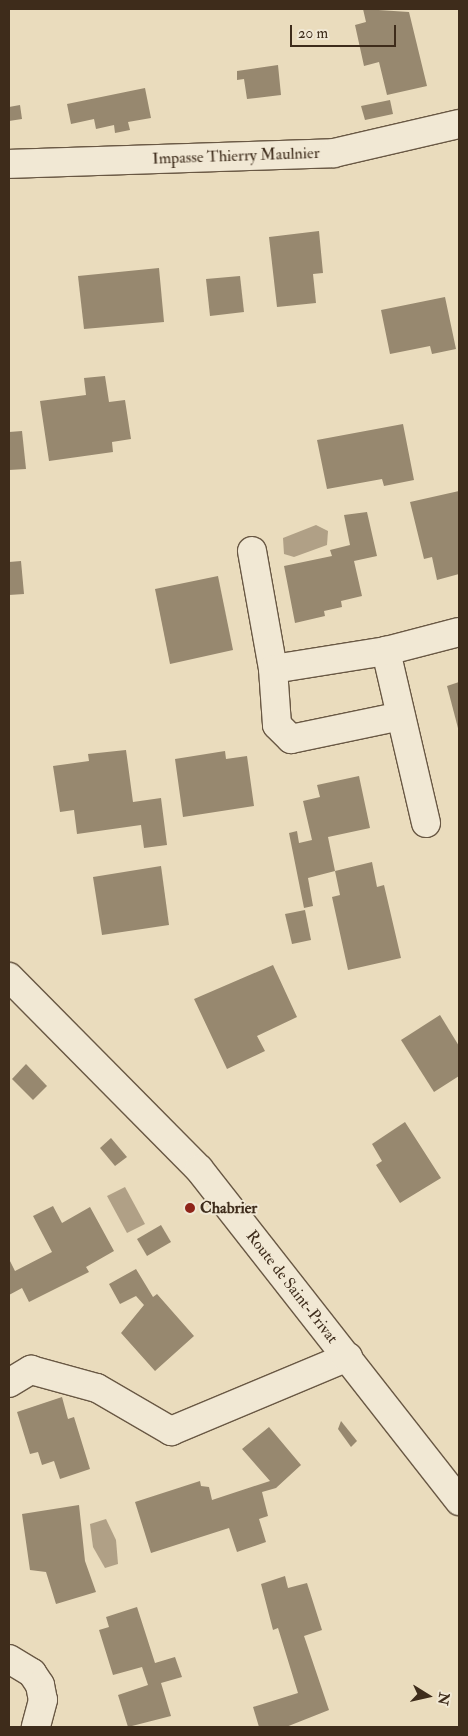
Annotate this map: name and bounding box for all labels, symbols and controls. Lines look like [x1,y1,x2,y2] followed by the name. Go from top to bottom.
[293,15,399,47] scale bar
[298,24,328,43] text: 20 m
[152,143,320,169] street label: Impasse Thierry Maulnier
[200,1198,257,1218] place label: Chabrier
[184,1202,196,1214] marker: Chabrier
[242,1227,342,1347] street label: Route de Saint-Privat
[403,1671,453,1721] north arrow
[434,1691,453,1706] text: N

